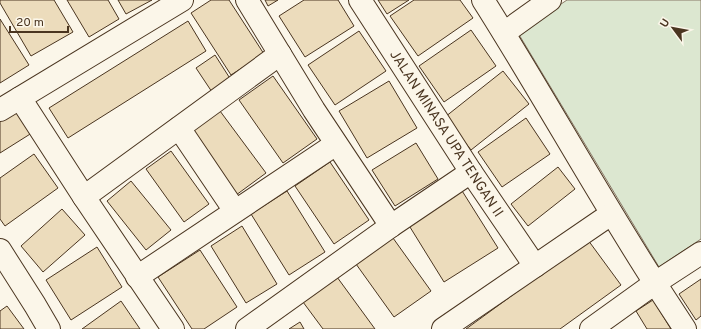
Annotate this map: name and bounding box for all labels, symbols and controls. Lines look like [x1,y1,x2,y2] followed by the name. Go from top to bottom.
[10,8,68,34] scale bar
[653,8,693,48] north arrow
[16,15,44,31] text: 20 m
[657,16,673,30] text: U
[385,47,506,221] street label: JALAN MINASA UPA TENGAN II

